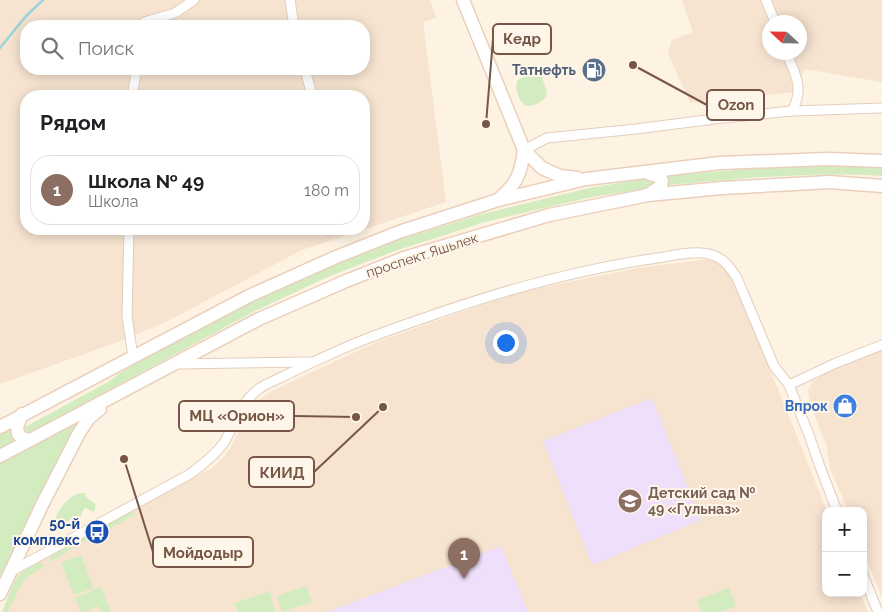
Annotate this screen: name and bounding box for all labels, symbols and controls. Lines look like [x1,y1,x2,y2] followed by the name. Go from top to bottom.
[762,15,807,60] north arrow
[20,20,370,75] search box
[493,24,551,54] callout: Кедр
[503,30,541,48] text: Кедр
[38,34,66,62] icon: search
[78,37,134,59] text: Поиск
[581,57,607,83] fuel station icon: Татнефть
[512,62,577,78] place label: Татнефть
[707,90,764,120] callout: Ozon
[718,96,754,114] text: Ozon
[40,110,106,135] text: Рядом
[88,170,204,192] text: Школа № 49
[53,181,61,200] text: 1
[304,181,349,200] text: 180 m
[88,192,138,211] text: Школа
[364,229,480,281] street label: проспект Яшьлек
[493,330,519,356] your location
[832,393,858,419] shop icon: Впрок
[785,398,828,414] place label: Впрок
[179,401,294,431] callout: МЦ «Орион»
[189,407,285,425] text: МЦ «Орион»
[249,457,314,487] callout: КИИД
[259,464,305,482] text: КИИД
[648,485,755,517] place label: Детский сад № 49 «Гульназ»
[617,488,643,514] school or university icon: Детский сад № 49 «Гульназ»
[822,507,867,597] map controls
[822,507,867,552] button: +
[13,516,80,548] place label: 50-й комплекс
[84,519,110,545] bus stop icon: 50-й комплекс
[153,537,253,567] callout: Мойдодыр
[448,538,480,579] pin: 1
[163,544,244,562] text: Мойдодыр
[822,552,867,597] button: −

